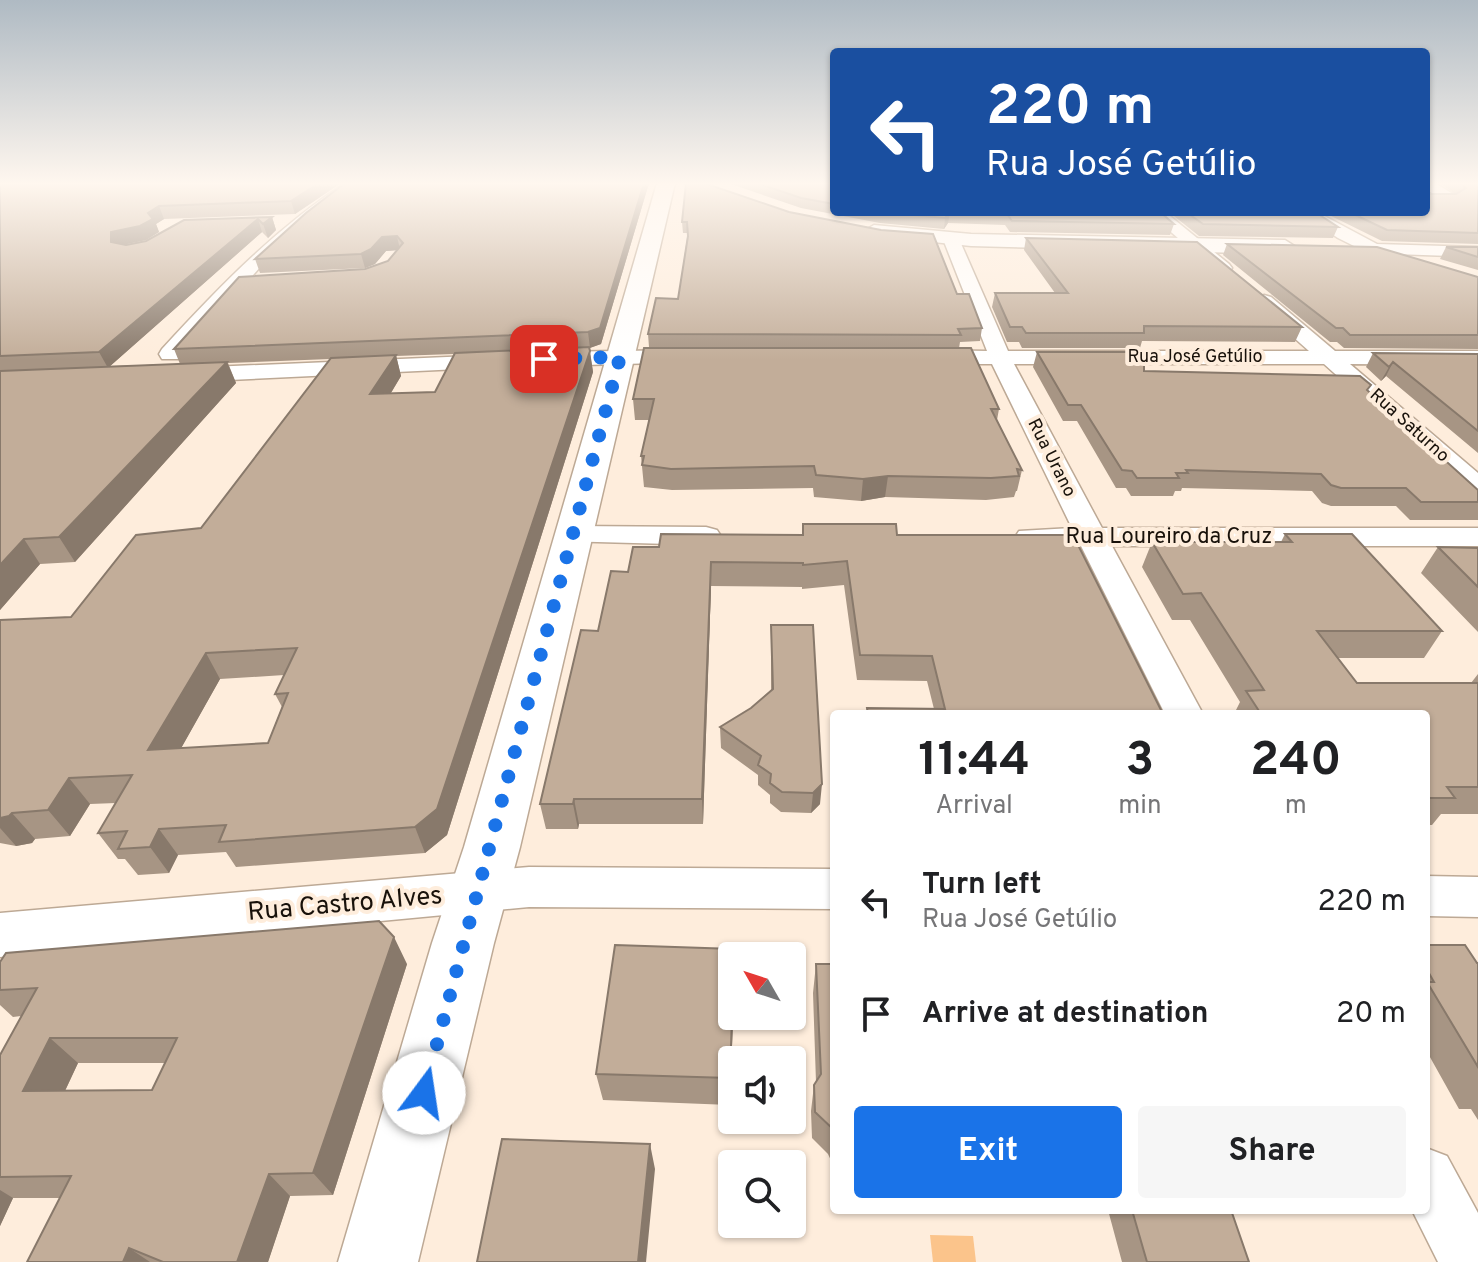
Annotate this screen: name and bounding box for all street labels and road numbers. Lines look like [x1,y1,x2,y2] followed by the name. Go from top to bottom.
[1127,346,1263,369] street label: Rua José Getúlio
[1364,384,1454,468] street label: Rua Saturno
[1021,415,1081,501] street label: Rua Urano
[1066,524,1272,551] street label: Rua Loureiro da Cruz
[246,880,444,930] street label: Rua Castro Alves

